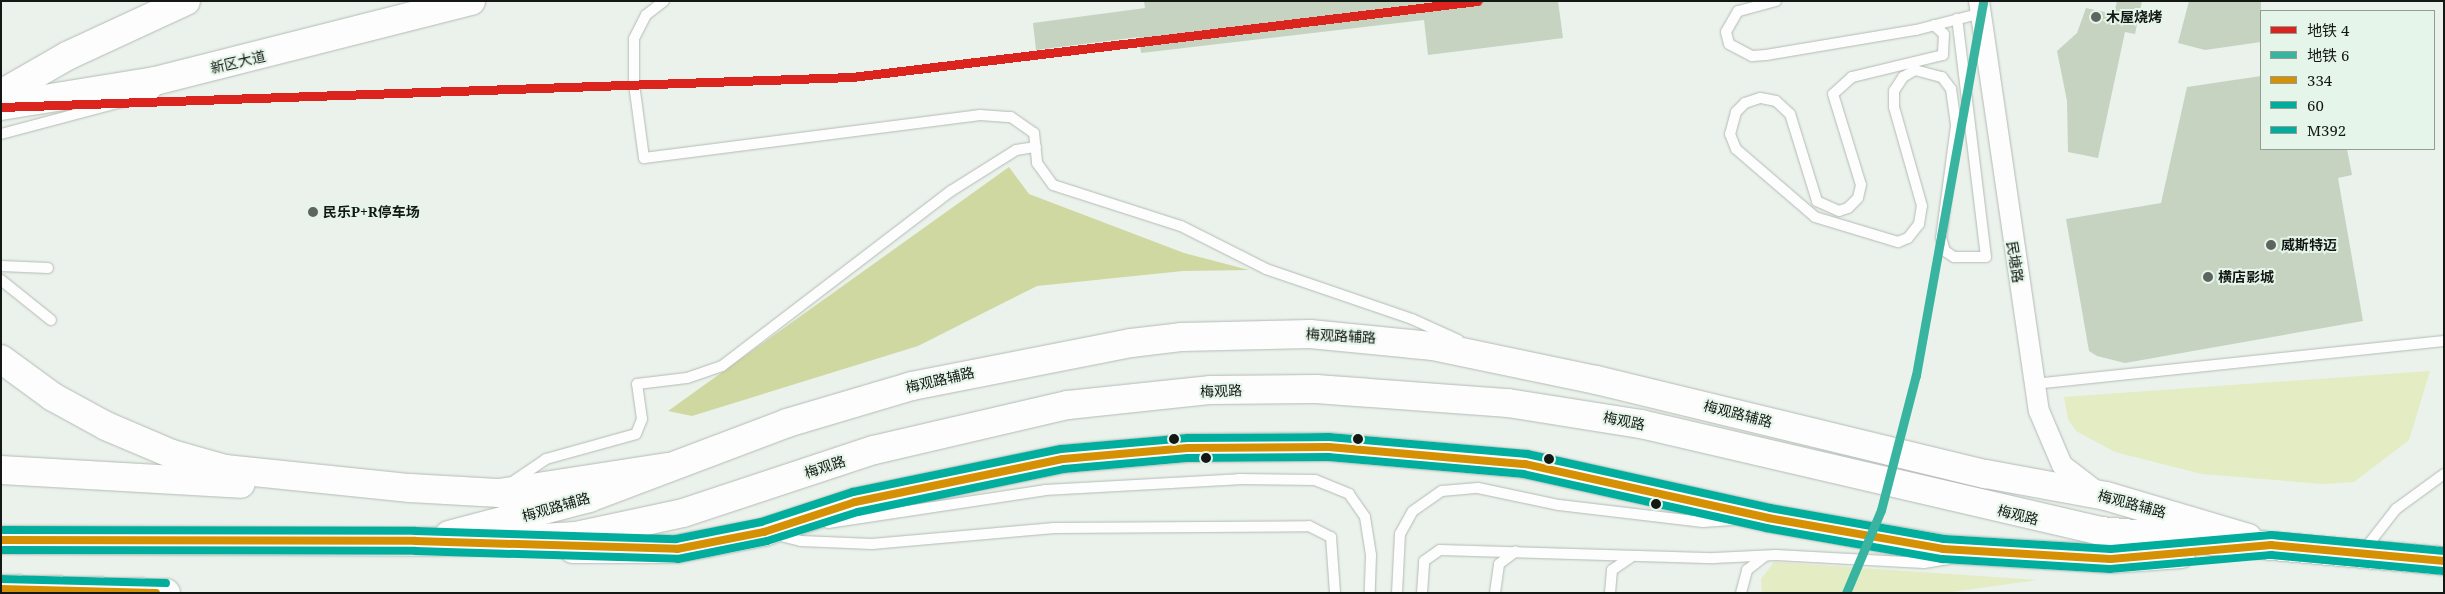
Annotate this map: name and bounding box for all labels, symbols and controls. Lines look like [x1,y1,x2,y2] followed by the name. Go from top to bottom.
[2106,9,2162,25] place label: 木屋烧烤
[2260,10,2435,150] legend
[2090,11,2102,23] marker: 木屋烧烤
[2307,20,2349,40] text: 地铁 4
[2307,45,2349,65] text: 地铁 6
[209,48,267,76] street label: 新区大道
[2307,70,2332,90] text: 334
[2307,95,2324,115] text: 60
[2307,120,2346,140] text: M392
[323,204,420,220] place label: 民乐P+R停车场
[307,206,319,218] marker: 民乐P+R停车场
[2281,237,2337,253] place label: 威斯特迈
[2265,239,2277,251] marker: 威斯特迈
[2003,240,2027,284] street label: 民塘路
[2218,269,2274,285] place label: 横店影城
[2202,271,2214,283] marker: 横店影城
[1306,326,1376,346] street label: 梅观路辅路
[904,364,976,396] street label: 梅观路辅路
[1200,382,1242,400] street label: 梅观路
[1702,397,1774,431] street label: 梅观路辅路
[1602,409,1646,433] street label: 梅观路
[1169,434,1179,444] unlabelled marker
[1353,434,1363,444] unlabelled marker
[802,453,848,481] street label: 梅观路
[1201,453,1211,463] unlabelled marker
[1544,454,1554,464] unlabelled marker
[2096,487,2168,521] street label: 梅观路辅路
[520,489,592,525] street label: 梅观路辅路
[1651,499,1661,509] unlabelled marker
[1996,502,2040,528] street label: 梅观路

